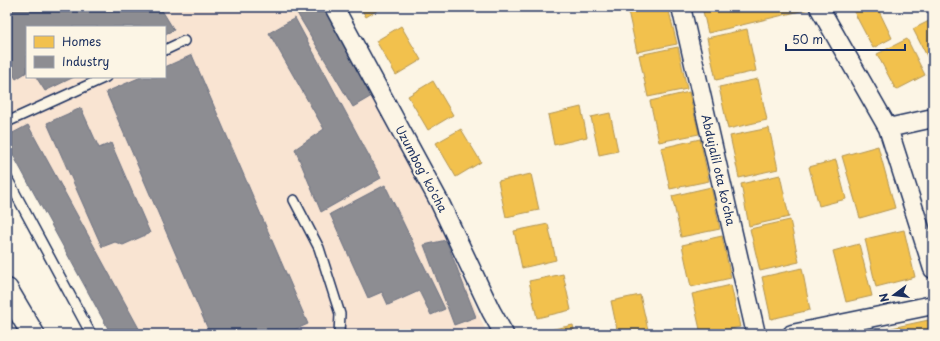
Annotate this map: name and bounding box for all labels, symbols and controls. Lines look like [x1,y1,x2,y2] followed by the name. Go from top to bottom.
[26,26,166,78] legend
[786,26,905,52] scale bar
[792,30,823,48] text: 50 m
[62,32,101,50] text: Homes
[62,52,110,70] text: Industry
[697,112,741,228] street label: Abdujalil ota ko'cha
[391,122,453,216] street label: Uzumbog' ko'cha
[874,275,914,315] north arrow
[874,291,893,304] text: N

